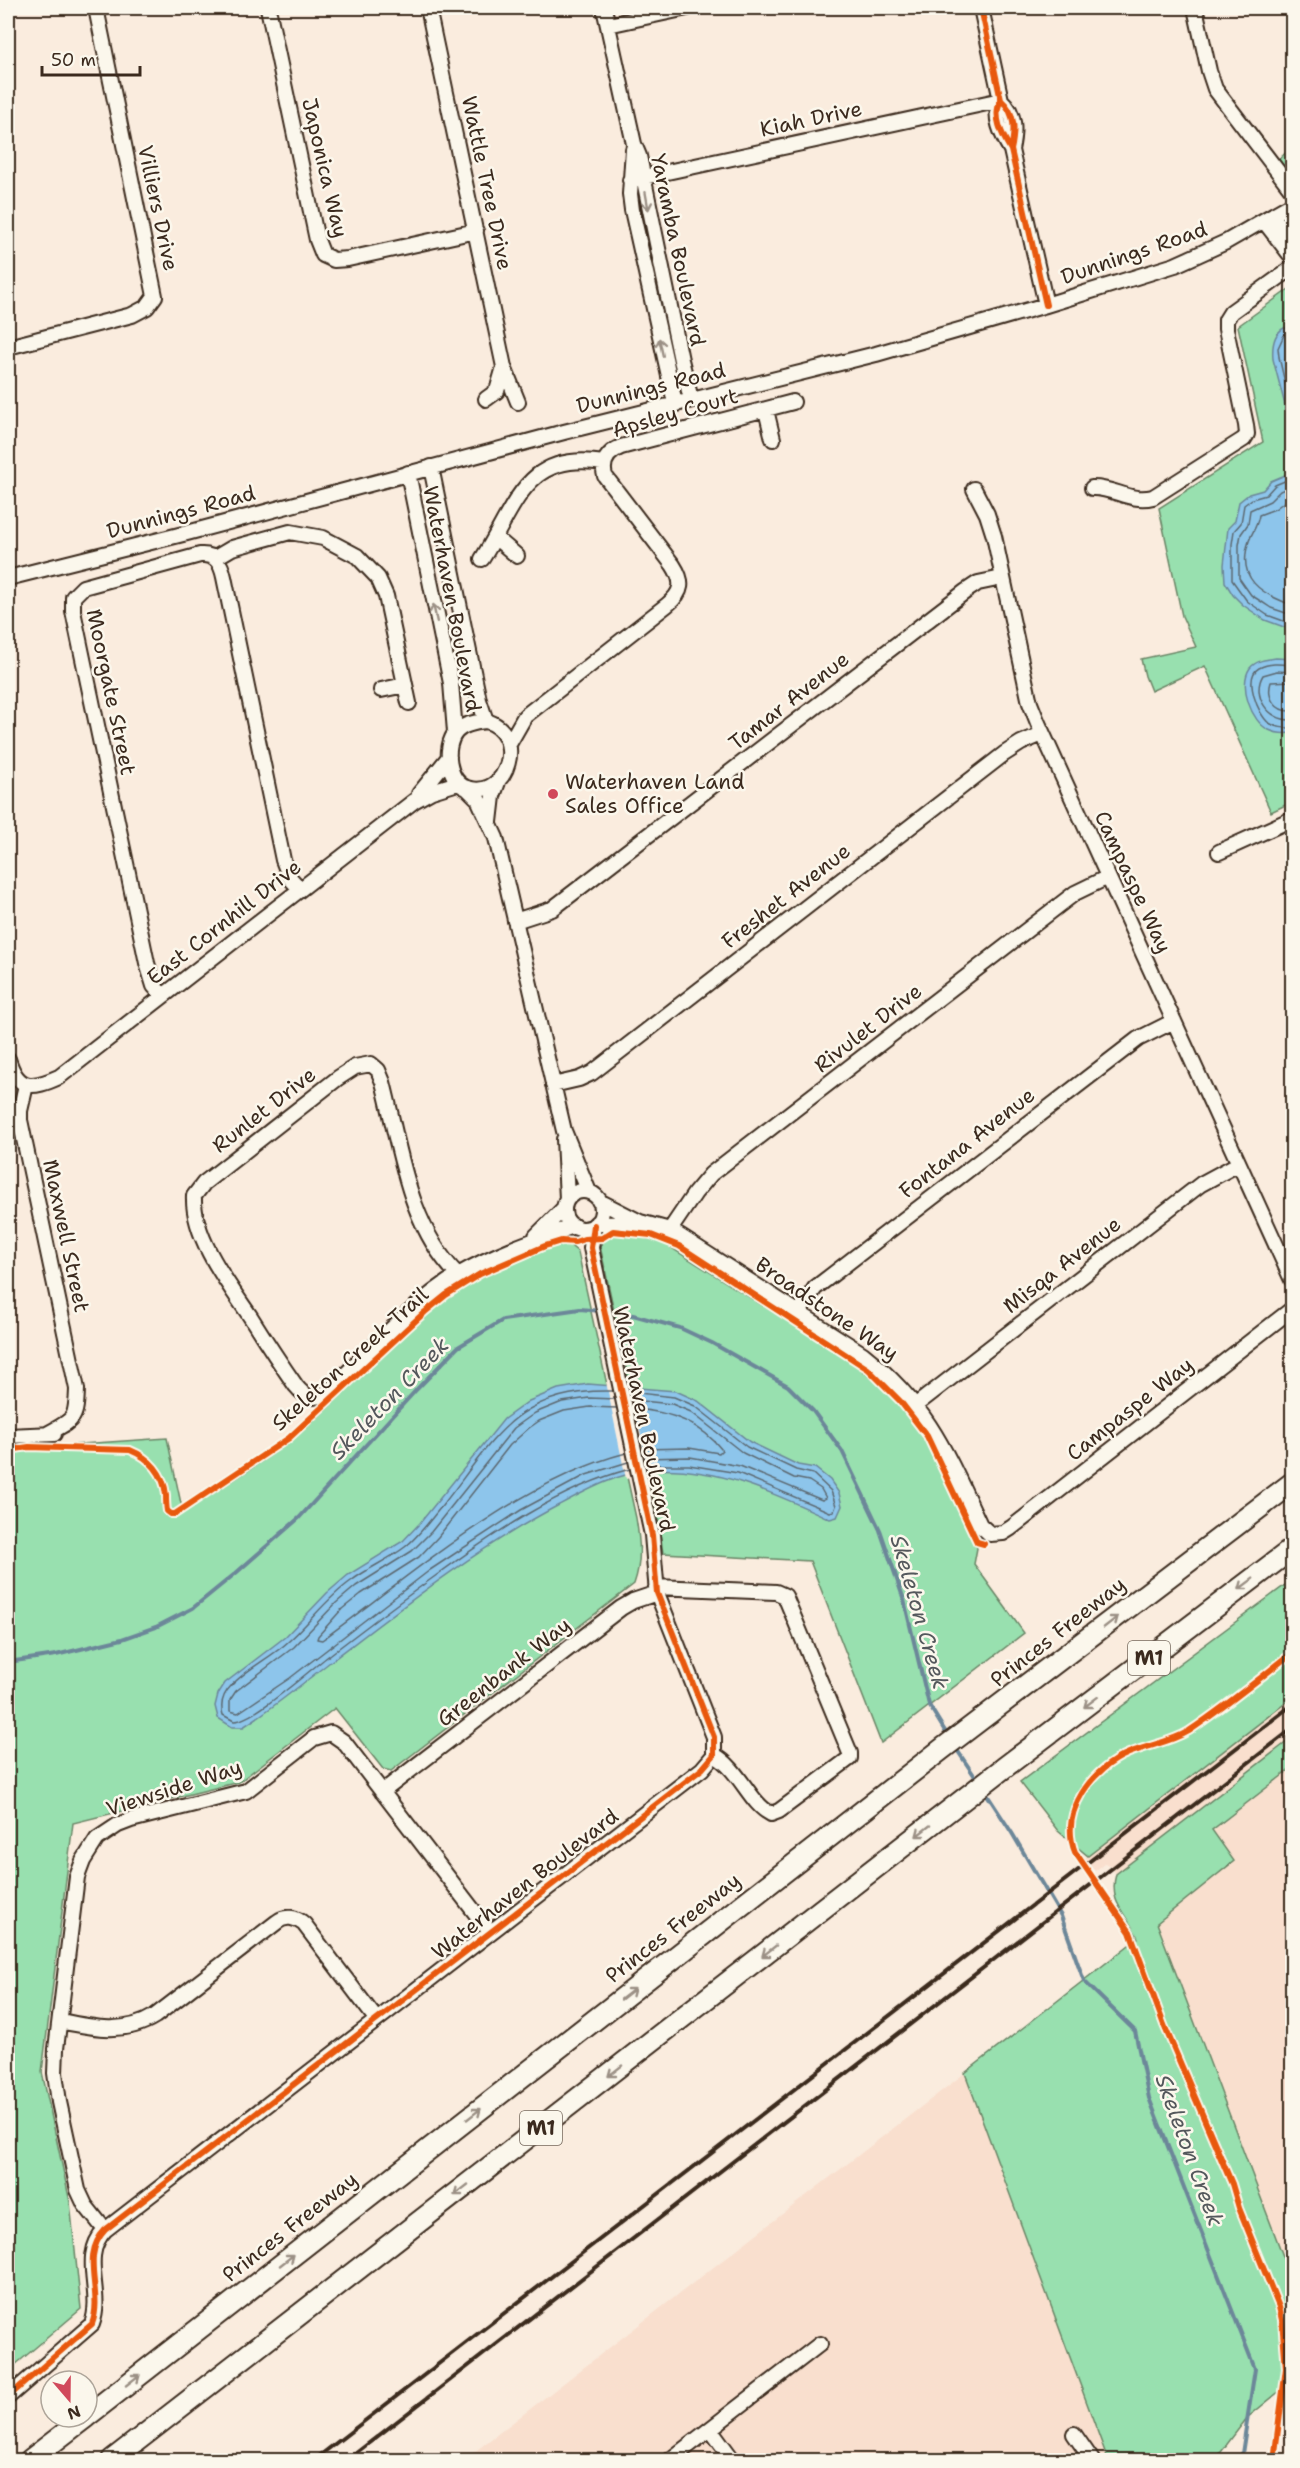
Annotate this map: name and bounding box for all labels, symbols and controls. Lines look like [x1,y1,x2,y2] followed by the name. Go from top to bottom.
[42,39,140,77] scale bar
[51,48,96,72] text: 50 m
[455,93,519,273] street label: Wattle Tree Drive
[295,95,355,241] street label: Japonica Way
[757,95,865,143] street label: Kiah Drive
[131,143,185,273] street label: Villiers Drive
[644,151,712,349] street label: Yaramba Boulevard
[642,190,653,210] one-way arrow
[1057,215,1211,291] street label: Dunnings Road
[655,337,666,357] one-way arrow
[574,356,728,420] street label: Dunnings Road
[609,382,741,444] street label: Apsley Court
[104,479,258,545] street label: Dunnings Road
[416,483,488,715] street label: Waterhaven Boulevard
[429,603,440,623] one-way arrow
[80,606,142,778] street label: Moorgate Street
[723,645,855,757] street label: Tamar Avenue
[565,768,744,820] place label: Waterhaven Land Sales Office
[546,787,560,801] marker: Waterhaven Land Sales Office
[1088,806,1178,958] street label: Campaspe Way
[716,837,856,955] street label: Freshet Avenue
[141,853,307,991] street label: East Cornhill Drive
[808,977,928,1079] street label: Rivulet Drive
[206,1061,322,1159] street label: Runlet Drive
[893,1081,1041,1205] street label: Fontana Avenue
[36,1157,96,1315] street label: Maxwell Street
[997,1210,1127,1320] street label: Misqa Avenue
[750,1251,904,1367] street label: Broadstone Way
[267,1282,433,1436] street label: Skeleton Creek Trail
[606,1304,682,1534] street label: Waterhaven Boulevard
[324,1331,454,1465] water label: Skeleton Creek
[1061,1351,1199,1467] street label: Campaspe Way
[884,1531,956,1693] water label: Skeleton Creek
[985,1570,1131,1694] street label: Princes Freeway
[1238,1577,1254,1590] one-way arrow
[431,1611,577,1733] street label: Greenbank Way
[1102,1615,1118,1628] one-way arrow
[1128,1641,1170,1675] road number: M1
[1083,1696,1099,1708] one-way arrow
[103,1753,245,1823] street label: Viewside Way
[426,1802,624,1966] street label: Waterhaven Boulevard
[915,1825,931,1838] one-way arrow
[600,1866,746,1990] street label: Princes Freeway
[761,1944,777,1957] one-way arrow
[619,1988,635,2001] one-way arrow
[607,2064,623,2077] one-way arrow
[1149,2070,1231,2231] water label: Skeleton Creek
[465,2108,481,2121] one-way arrow
[520,2111,562,2145] road number: M1
[217,2165,363,2289] street label: Princes Freeway
[453,2184,469,2197] one-way arrow
[279,2254,295,2267] one-way arrow
[39,2369,99,2429] north arrow
[125,2373,141,2386] one-way arrow
[64,2401,84,2425] text: N

